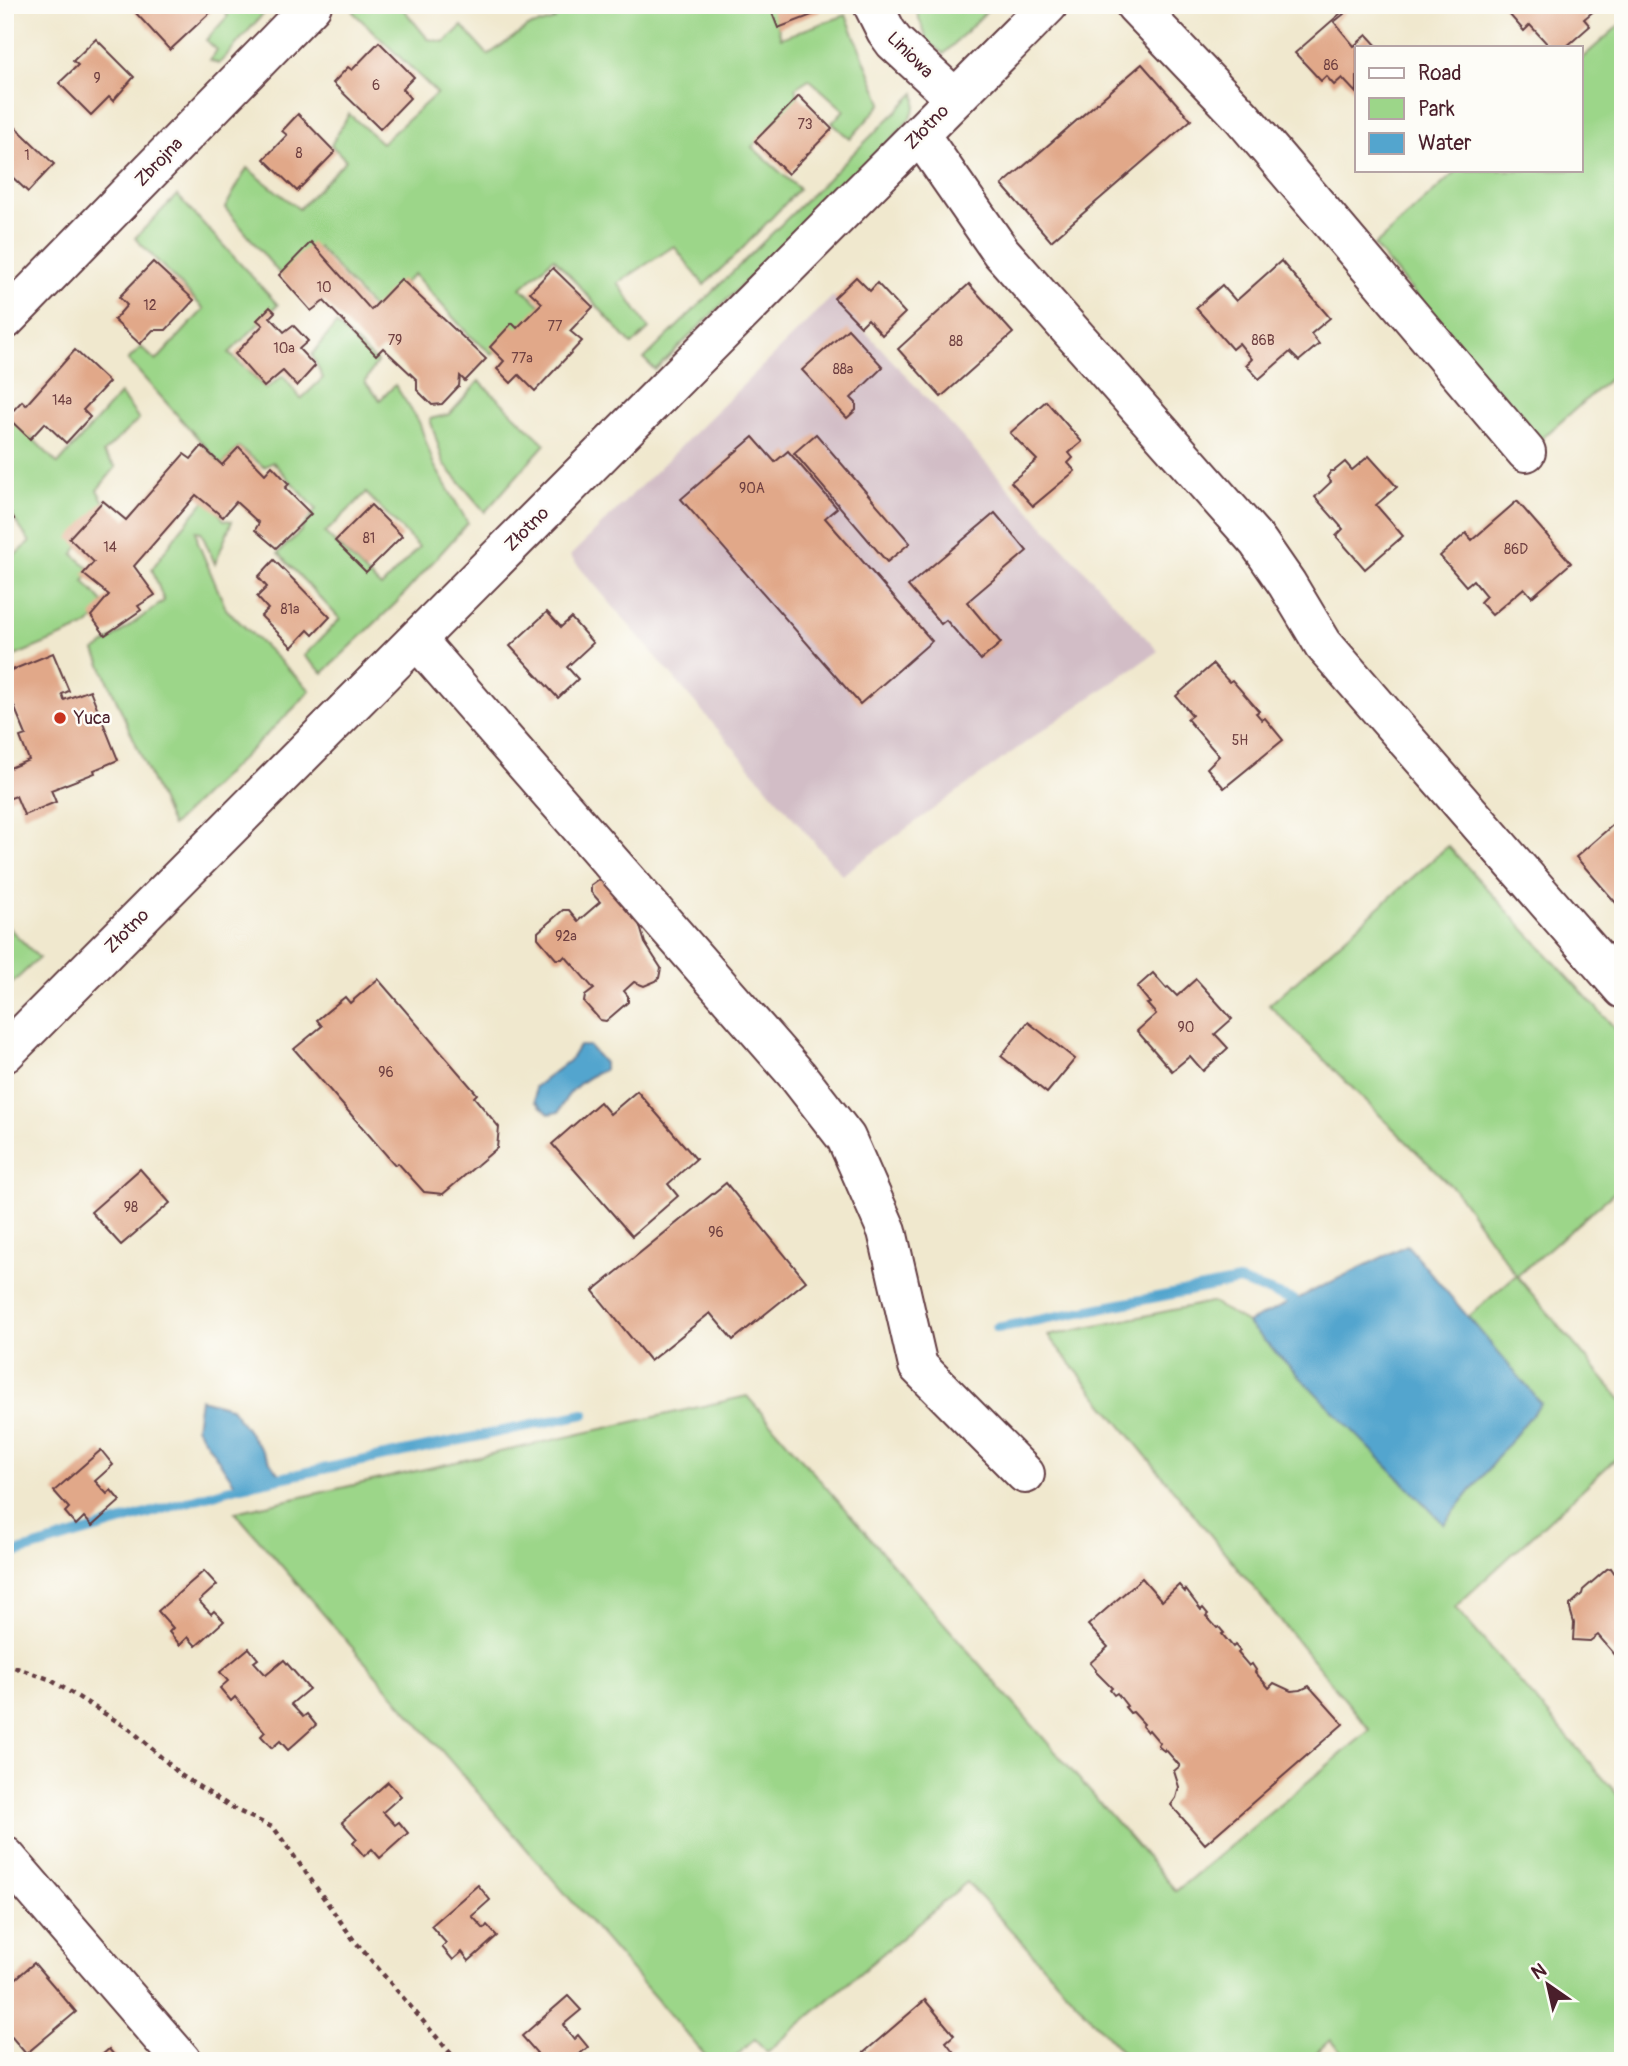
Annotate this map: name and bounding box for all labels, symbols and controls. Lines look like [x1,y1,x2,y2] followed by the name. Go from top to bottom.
[882,27,938,83] street label: Liniowa
[1355,46,1582,172] legend
[1323,57,1339,74] house number: 86
[1418,60,1462,87] text: Road
[93,70,101,87] house number: 9
[372,77,380,94] house number: 6
[1418,96,1455,123] text: Park
[900,99,954,154] street label: Złotno
[797,116,813,133] house number: 73
[1418,130,1472,157] text: Water
[130,133,188,191] street label: Zbrojna
[295,145,303,162] house number: 8
[24,147,30,164] house number: 1
[316,279,332,296] house number: 10
[143,297,157,314] house number: 12
[548,318,563,335] house number: 77
[388,332,402,349] house number: 79
[1251,332,1275,349] house number: 86B
[949,333,963,350] house number: 88
[273,340,295,357] house number: 10a
[511,350,533,367] house number: 77a
[833,361,853,378] house number: 88a
[52,392,72,409] house number: 14a
[739,480,765,497] house number: 90A
[500,502,554,556] street label: Złotno
[363,530,375,547] house number: 81
[103,539,117,556] house number: 14
[1504,541,1528,558] house number: 86D
[280,601,300,618] house number: 81a
[73,707,111,730] place label: Yuca
[52,710,68,726] marker: Yuca
[1232,732,1248,749] house number: 5H
[100,904,154,958] street label: Złotno
[555,928,577,945] house number: 92a
[1178,1019,1194,1036] house number: 90
[378,1064,394,1081] house number: 96
[124,1199,138,1216] house number: 98
[708,1224,724,1241] house number: 96
[1512,1951,1582,2021] north arrow
[1527,1958,1551,1985] text: N

